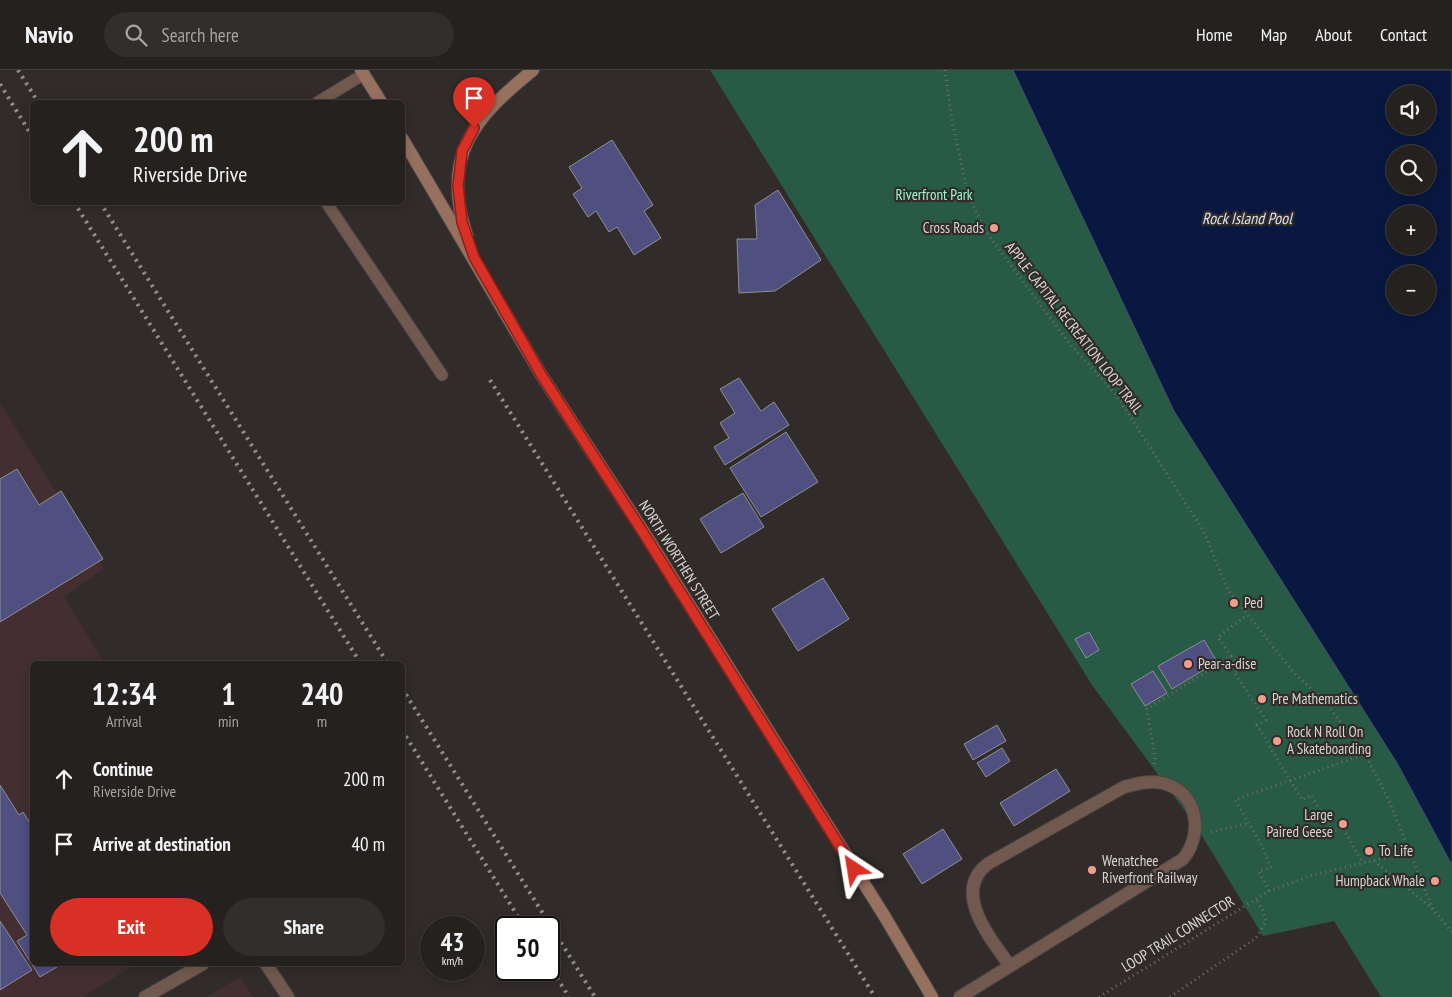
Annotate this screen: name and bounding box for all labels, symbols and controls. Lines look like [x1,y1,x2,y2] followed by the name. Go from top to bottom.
[104,12,454,57] search box
[25,19,74,50] text: Navio
[122,21,150,49] icon: search
[162,23,239,47] text: Search here
[1196,23,1233,46] text: Home
[1261,23,1287,46] text: Map
[1315,23,1352,46] text: About
[1380,23,1427,46] text: Contact
[453,77,495,128] pin
[460,84,488,112] icon: arrive
[1386,85,1436,315] map controls
[1386,85,1436,135] button: sound
[133,116,214,162] text: 200 m
[50,120,115,185] icon: ahead
[1386,145,1436,195] button: search
[133,160,247,188] text: Riverside Drive
[895,185,973,204] park label: Riverfront Park
[1386,205,1436,255] button: +
[1202,208,1293,228] water label: Rock Island Pool
[923,218,984,237] place label: Cross Roads
[988,222,1000,234] marker: Cross Roads
[1001,238,1148,418] street label: APPLE CAPITAL RECREATION LOOP TRAIL
[1386,265,1436,315] button: −
[635,496,724,623] street label: NORTH WORTHEN STREET
[1244,593,1263,612] place label: Ped
[1228,597,1240,609] marker: Ped
[1198,654,1256,673] place label: Pear-a-dise
[1182,658,1194,670] marker: Pear-a-dise
[92,674,156,713] text: 12:34
[221,674,236,713] text: 1
[300,674,343,713] text: 240
[1272,689,1358,708] place label: Pre Mathematics
[1256,693,1268,705] marker: Pre Mathematics
[106,711,142,731] text: Arrival
[218,711,239,731] text: min
[317,711,327,731] text: m
[1287,722,1371,758] place label: Rock N Roll On A Skateboarding
[1271,735,1283,747] marker: Rock N Roll On A Skateboarding
[93,757,153,781] text: Continue
[50,765,78,793] icon: ahead
[343,767,385,791] text: 200 m
[93,781,176,801] text: Riverside Drive
[1266,805,1333,841] place label: Large Paired Geese
[1337,818,1349,830] marker: Large Paired Geese
[50,830,78,858] icon: arrive
[93,832,231,856] text: Arrive at destination
[352,832,385,856] text: 40 m
[1379,841,1413,860] place label: To Life
[827,842,879,894] position arrow
[1363,845,1375,857] marker: To Life
[1102,851,1198,887] place label: Wenatchee Riverfront Railway
[1086,864,1098,876] marker: Wenatchee Riverfront Railway
[1336,871,1425,890] place label: Humpback Whale
[1429,875,1441,887] marker: Humpback Whale
[1118,891,1238,976] street label: LOOP TRAIL CONNECTOR
[50,898,213,956] button: Exit
[223,898,385,956] button: Share
[495,916,560,981] speed limit sign: 50
[441,926,464,958] text: 43
[442,953,463,968] text: km/h

